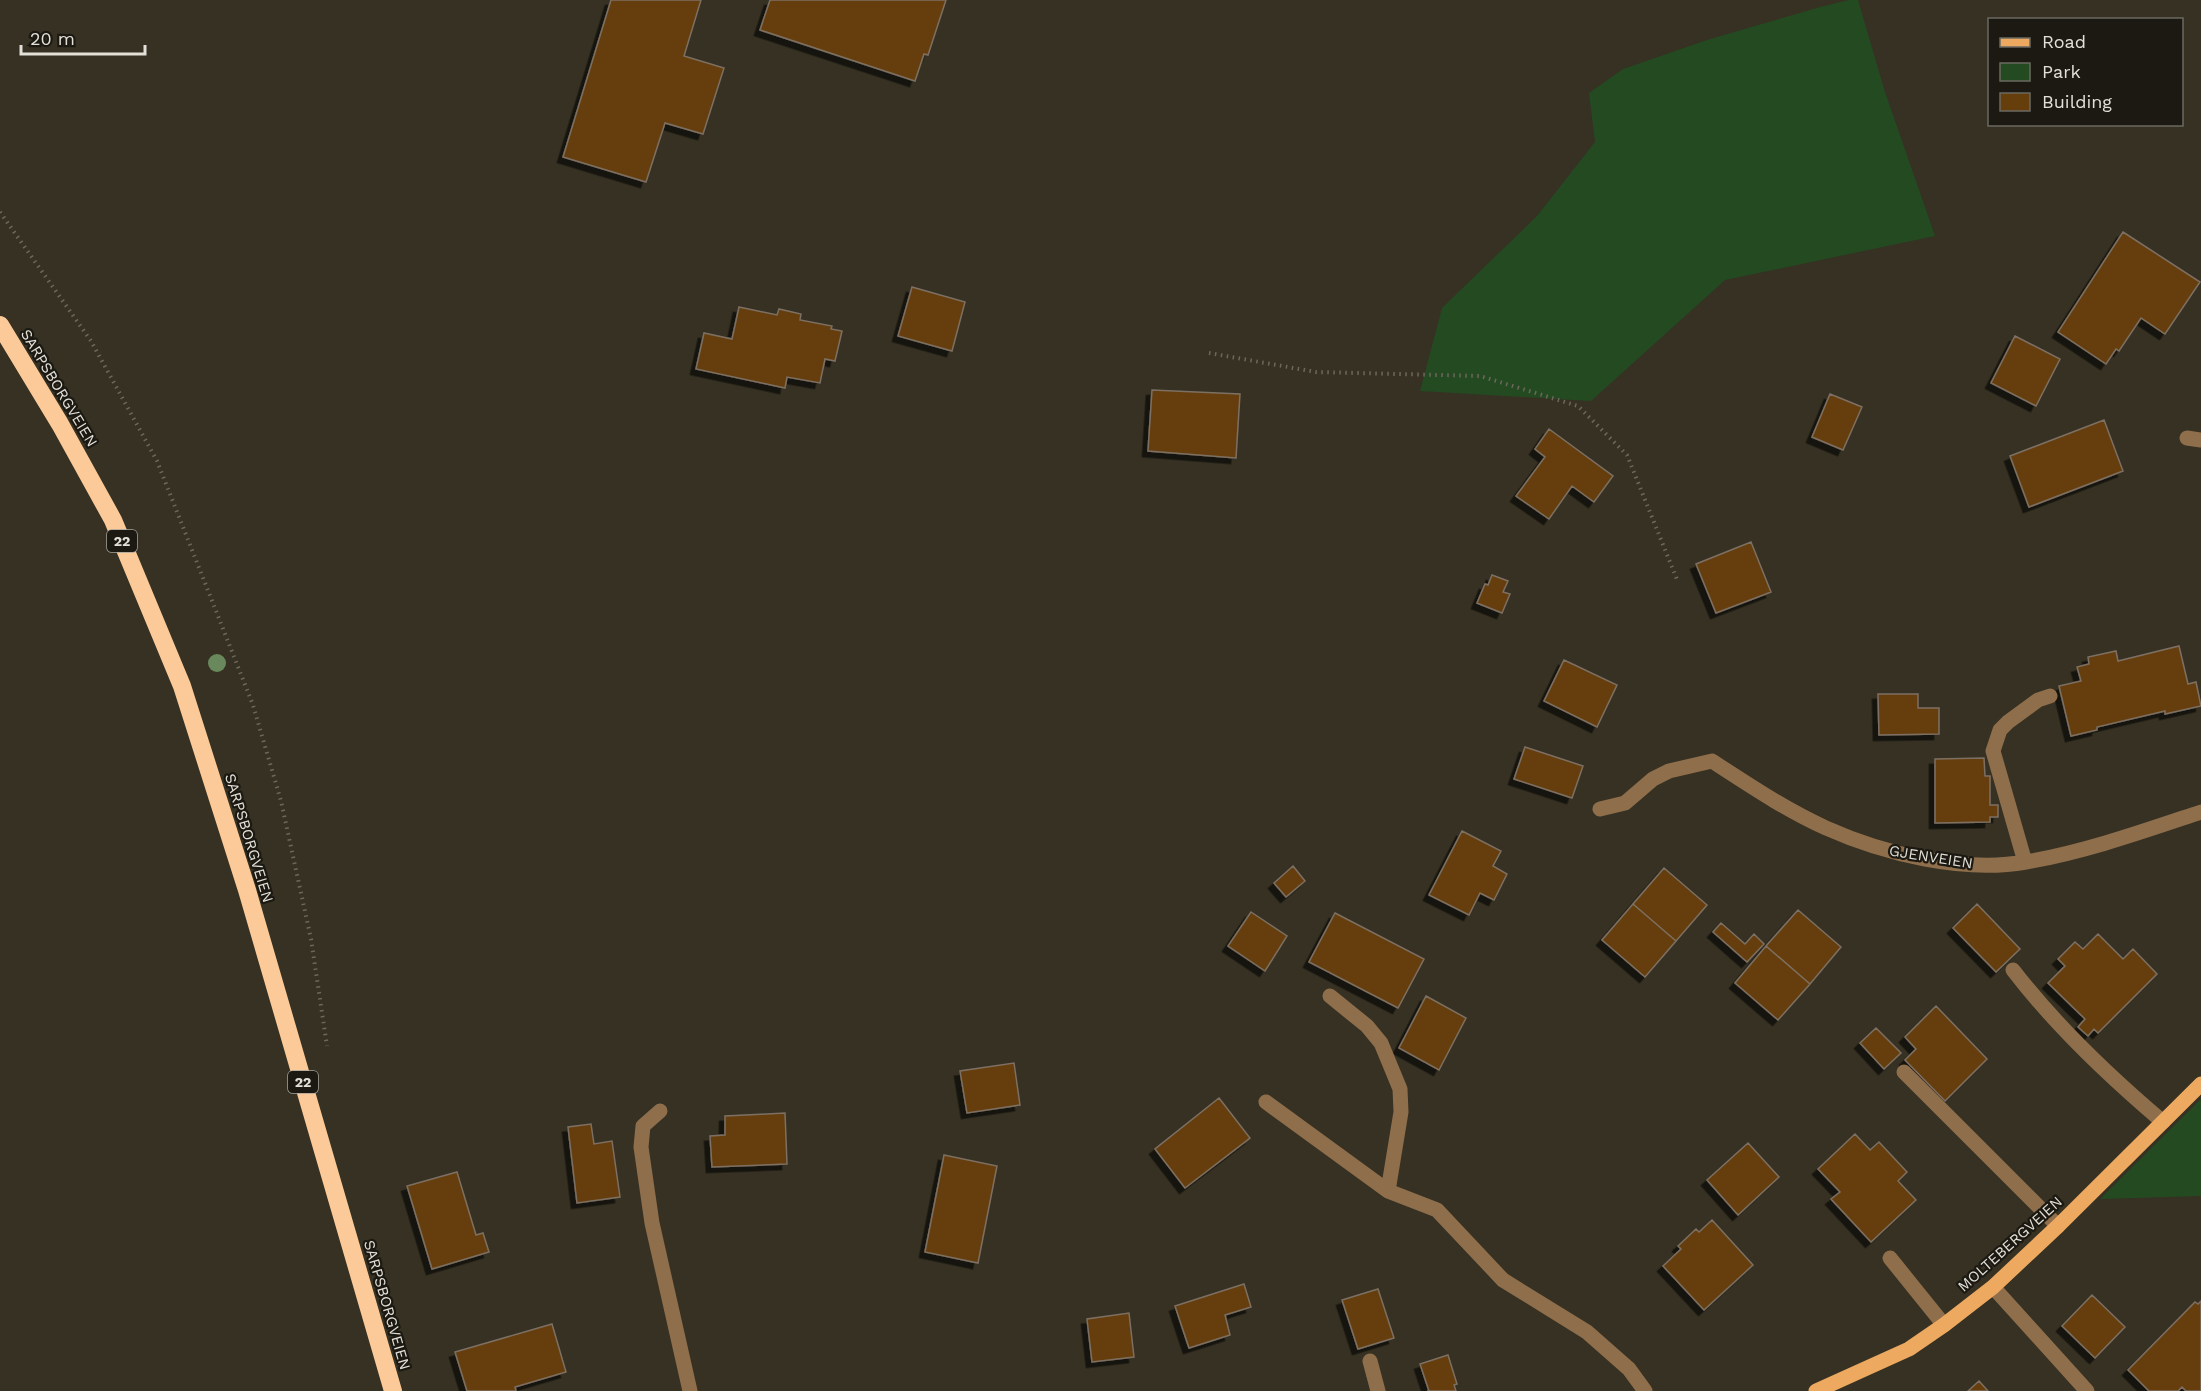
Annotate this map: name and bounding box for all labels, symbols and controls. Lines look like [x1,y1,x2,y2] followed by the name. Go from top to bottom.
[21,18,146,56] scale bar
[1988,18,2183,126] legend
[30,28,75,49] text: 20 m
[2042,31,2086,52] text: Road
[2042,61,2081,82] text: Park
[2042,91,2112,112] text: Building
[17,326,101,450] street label: SARPSBORGVEIEN
[107,530,137,552] road number: 22
[221,771,277,905] street label: SARPSBORGVEIEN
[1888,842,1974,872] street label: GJENVEIEN
[288,1071,318,1093] road number: 22
[1954,1193,2066,1295] street label: MOLTEBERGVEIEN
[360,1238,414,1372] street label: SARPSBORGVEIEN

